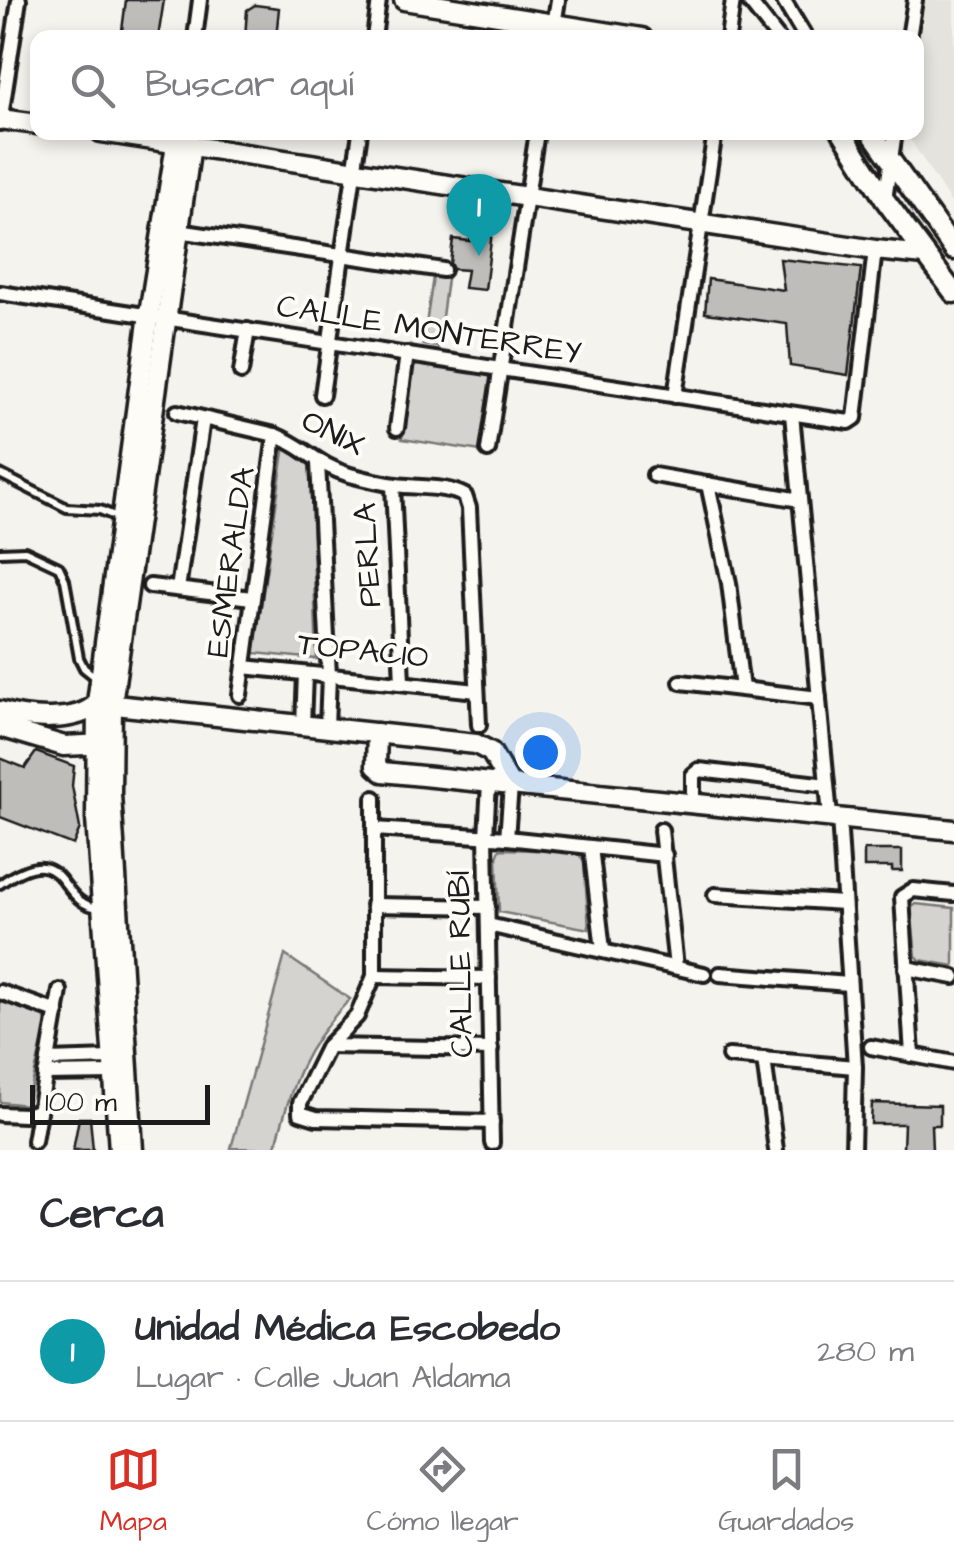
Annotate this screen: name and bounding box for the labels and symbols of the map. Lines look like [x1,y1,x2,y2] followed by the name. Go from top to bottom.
[446,174,512,256] pin: 1
[274,284,584,376] street label: CALLE MONTERREY
[294,398,372,468] street label: ONIX
[195,464,267,660] street label: ESMERALDA
[343,501,393,609] street label: PERLA
[295,622,431,680] street label: TOPACIO
[515,727,566,778] your location
[437,870,485,1058] street label: CALLE RUBÍ
[30,1080,210,1124] scale bar

